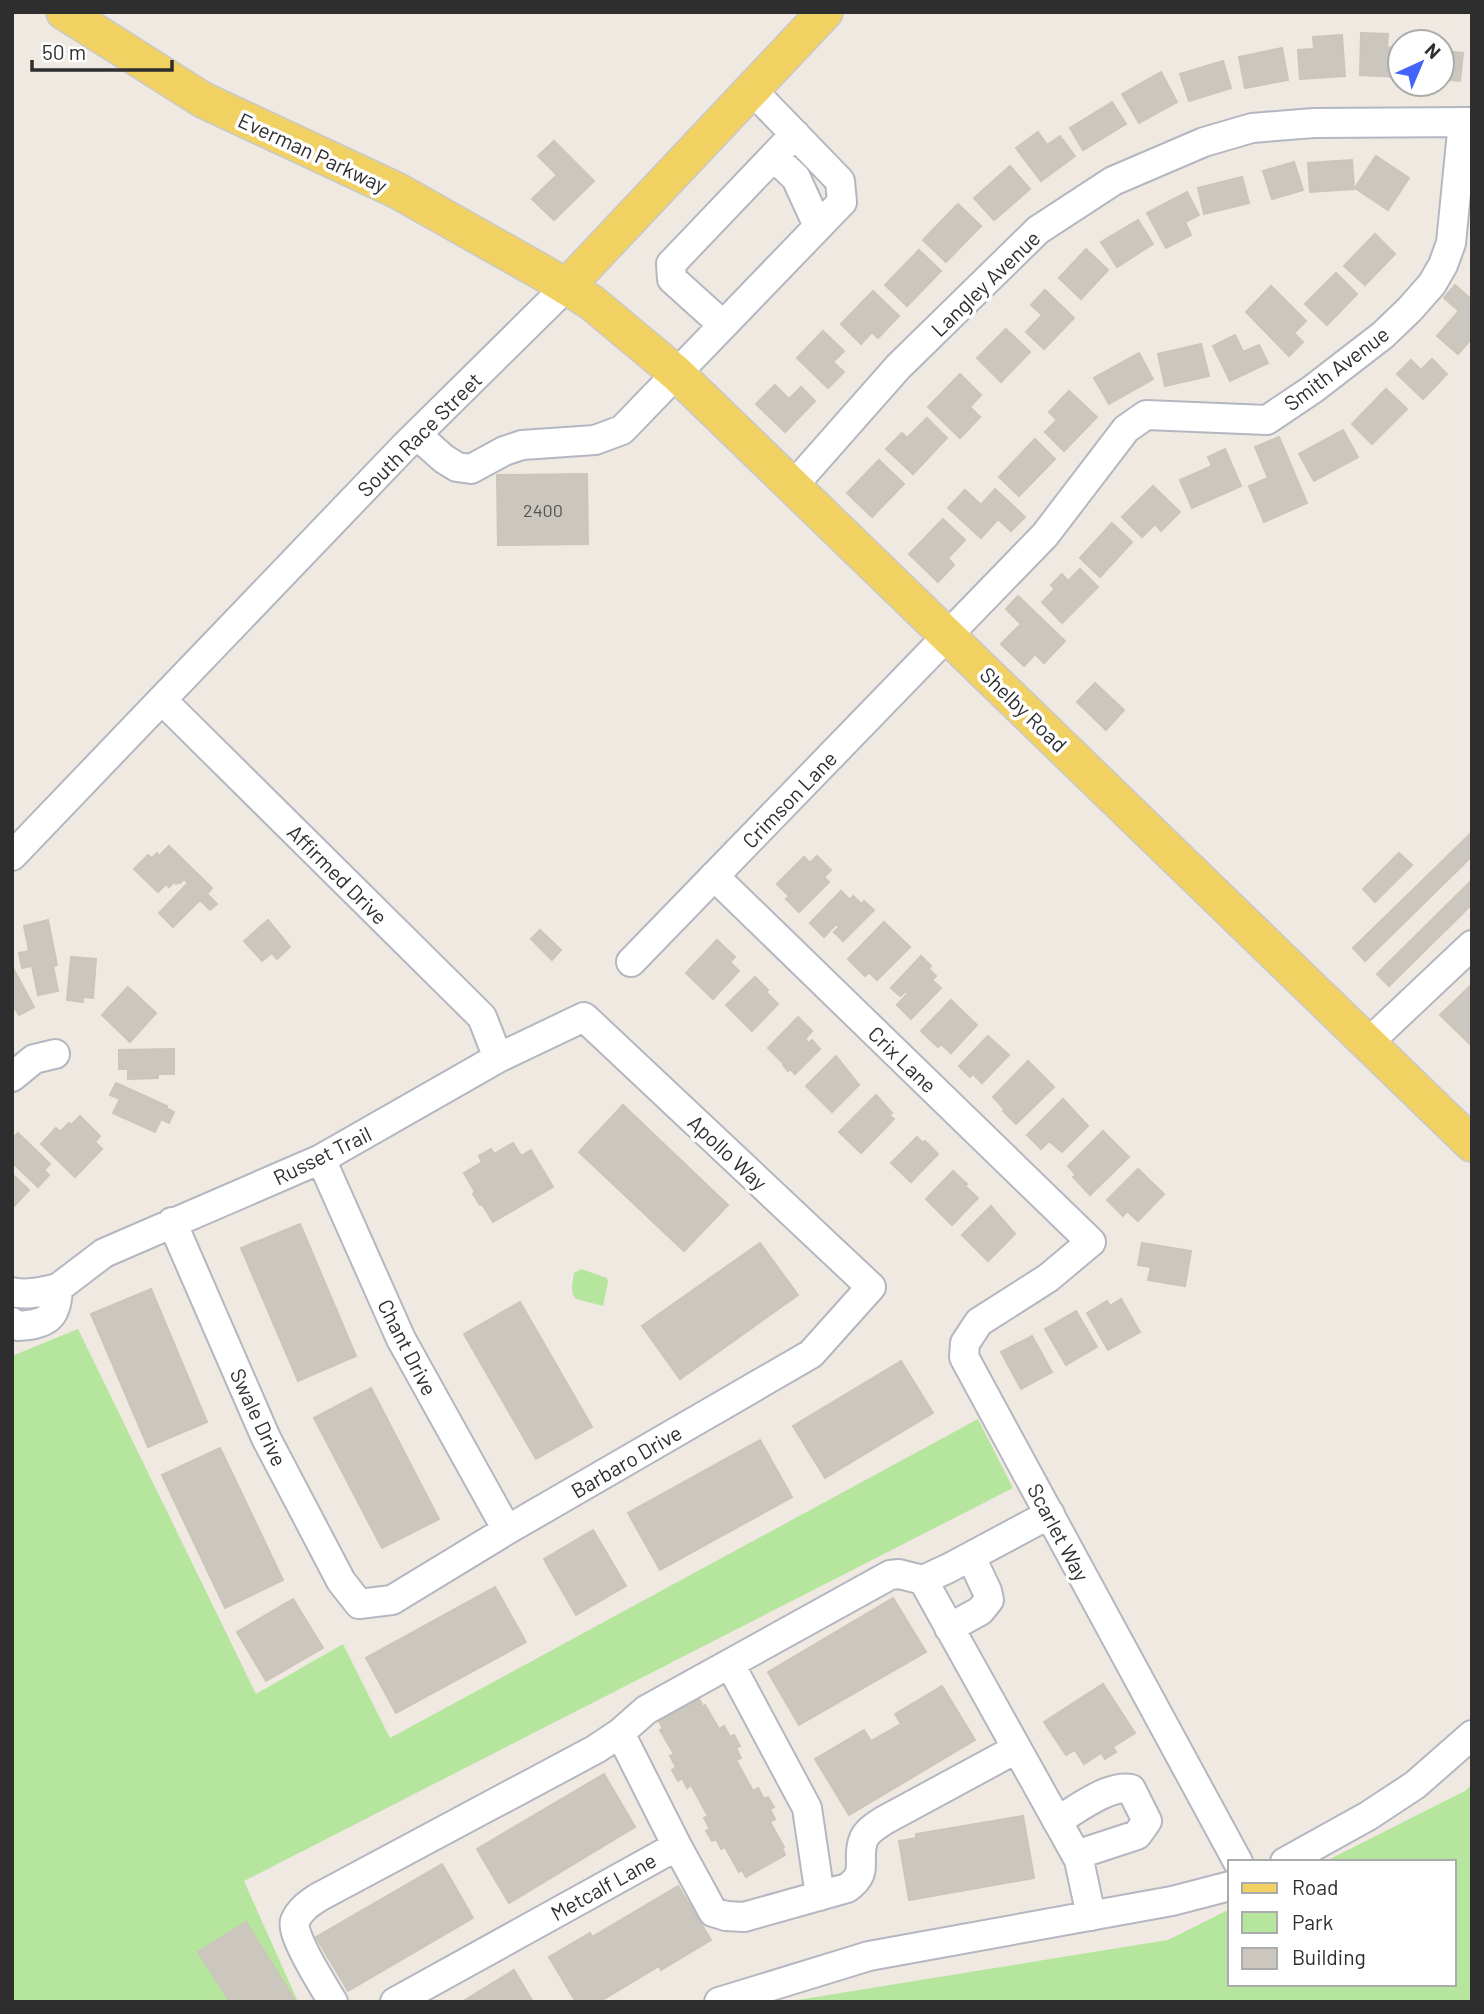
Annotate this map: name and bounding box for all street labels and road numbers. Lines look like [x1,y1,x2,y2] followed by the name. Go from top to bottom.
[235,107,392,198] street label: Everman Parkway
[925,225,1045,341] street label: Langley Avenue
[1279,320,1393,416] street label: Smith Avenue
[352,367,486,501] street label: South Race Street
[975,661,1073,757] street label: Shelby Road
[737,745,841,853] street label: Crimson Lane
[283,819,393,929] street label: Affirmed Drive
[864,1020,942,1098] street label: Crix Lane
[683,1109,773,1195] street label: Apollo Way
[269,1120,375,1190] street label: Russet Trail
[373,1295,443,1399] street label: Chant Drive
[226,1364,292,1470] street label: Swale Drive
[566,1419,686,1503] street label: Barbaro Drive
[1023,1479,1095,1585] street label: Scarlet Way
[546,1847,660,1925] street label: Metcalf Lane

